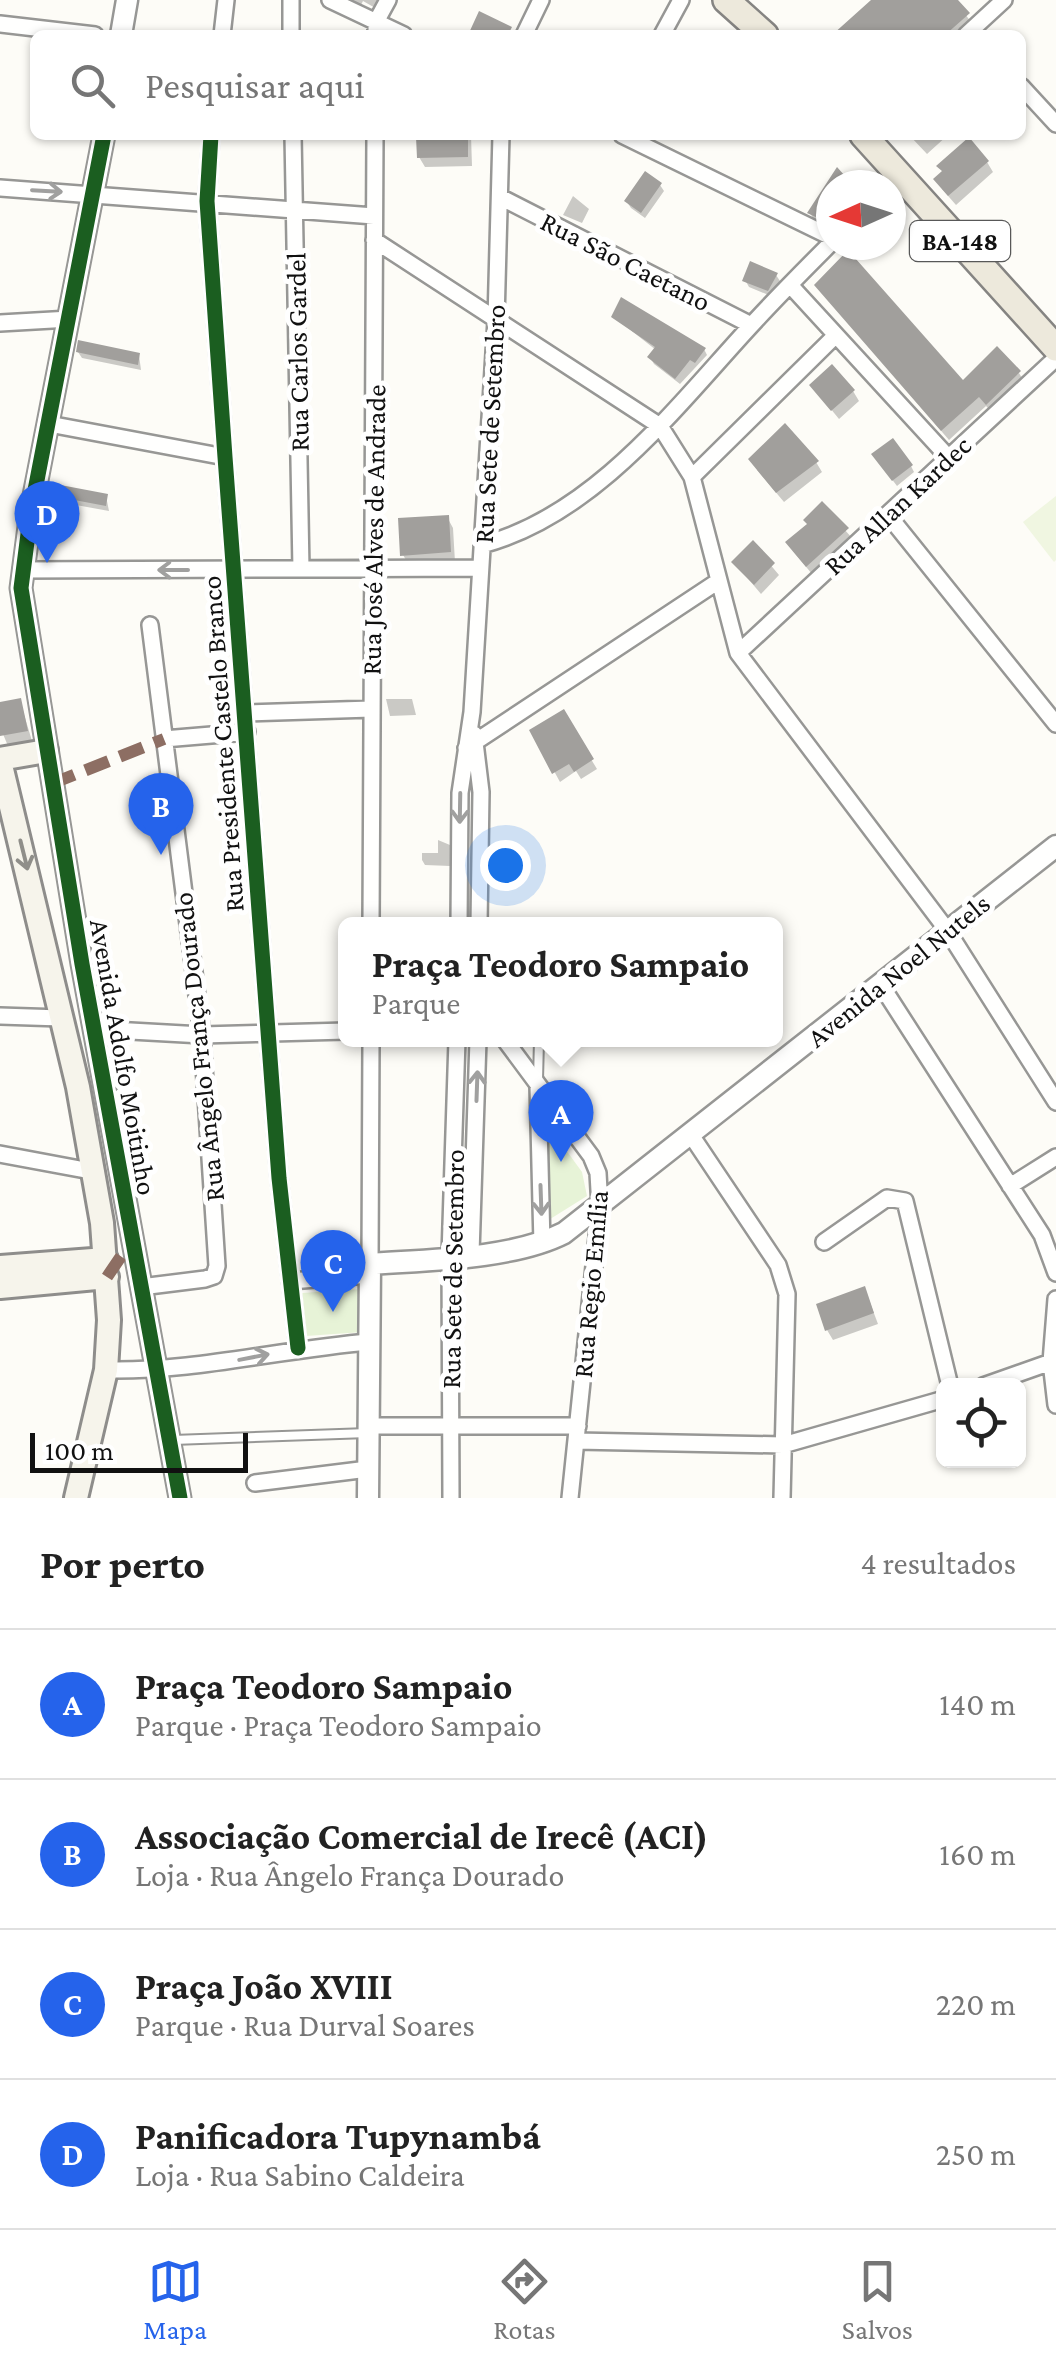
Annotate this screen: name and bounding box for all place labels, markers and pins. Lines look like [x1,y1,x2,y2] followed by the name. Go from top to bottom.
[15,480,80,563] pin: D
[128,772,194,855] pin: B
[528,1080,594,1162] pin: A
[300,1230,366,1312] pin: C

